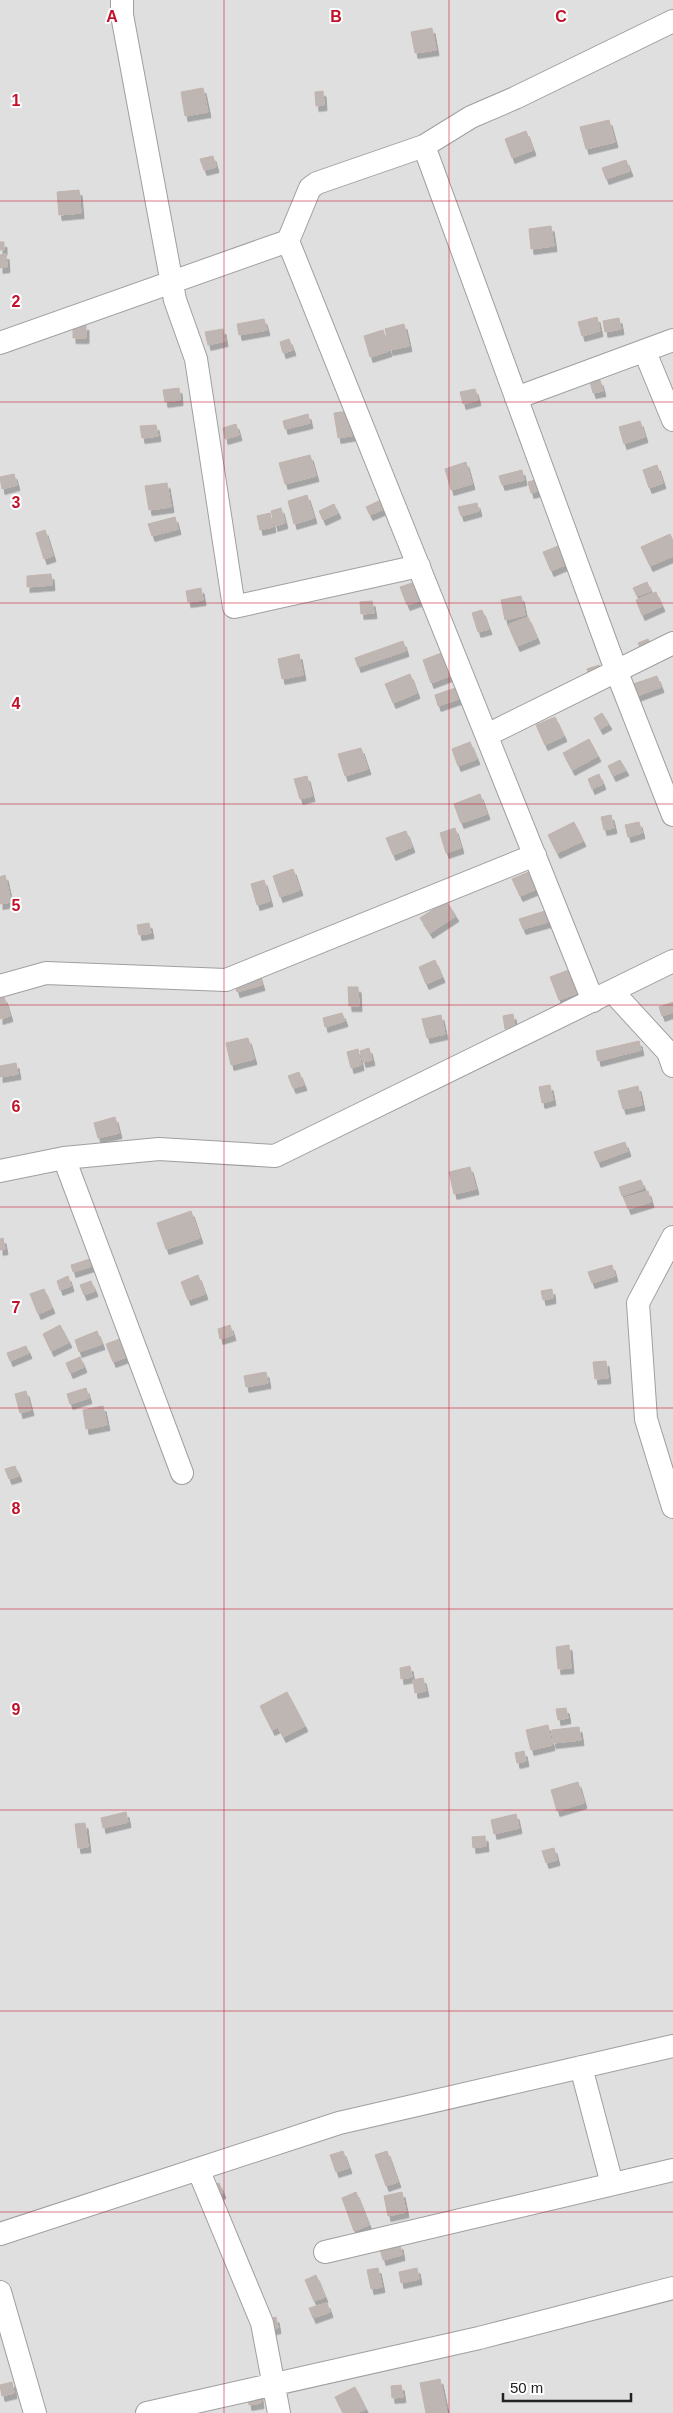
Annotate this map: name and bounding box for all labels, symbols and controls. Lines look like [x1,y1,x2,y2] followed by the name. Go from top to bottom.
[106,8,118,25] text: A
[330,8,342,25] text: B
[555,8,567,25] text: C
[12,92,21,109] text: 1
[12,293,21,310] text: 2
[12,494,21,511] text: 3
[12,695,21,712] text: 4
[12,897,21,914] text: 5
[12,1098,21,1115] text: 6
[12,1299,21,1316] text: 7
[12,1500,21,1517] text: 8
[12,1701,21,1718] text: 9
[503,2370,630,2402] scale bar
[510,2379,543,2396] text: 50 m

